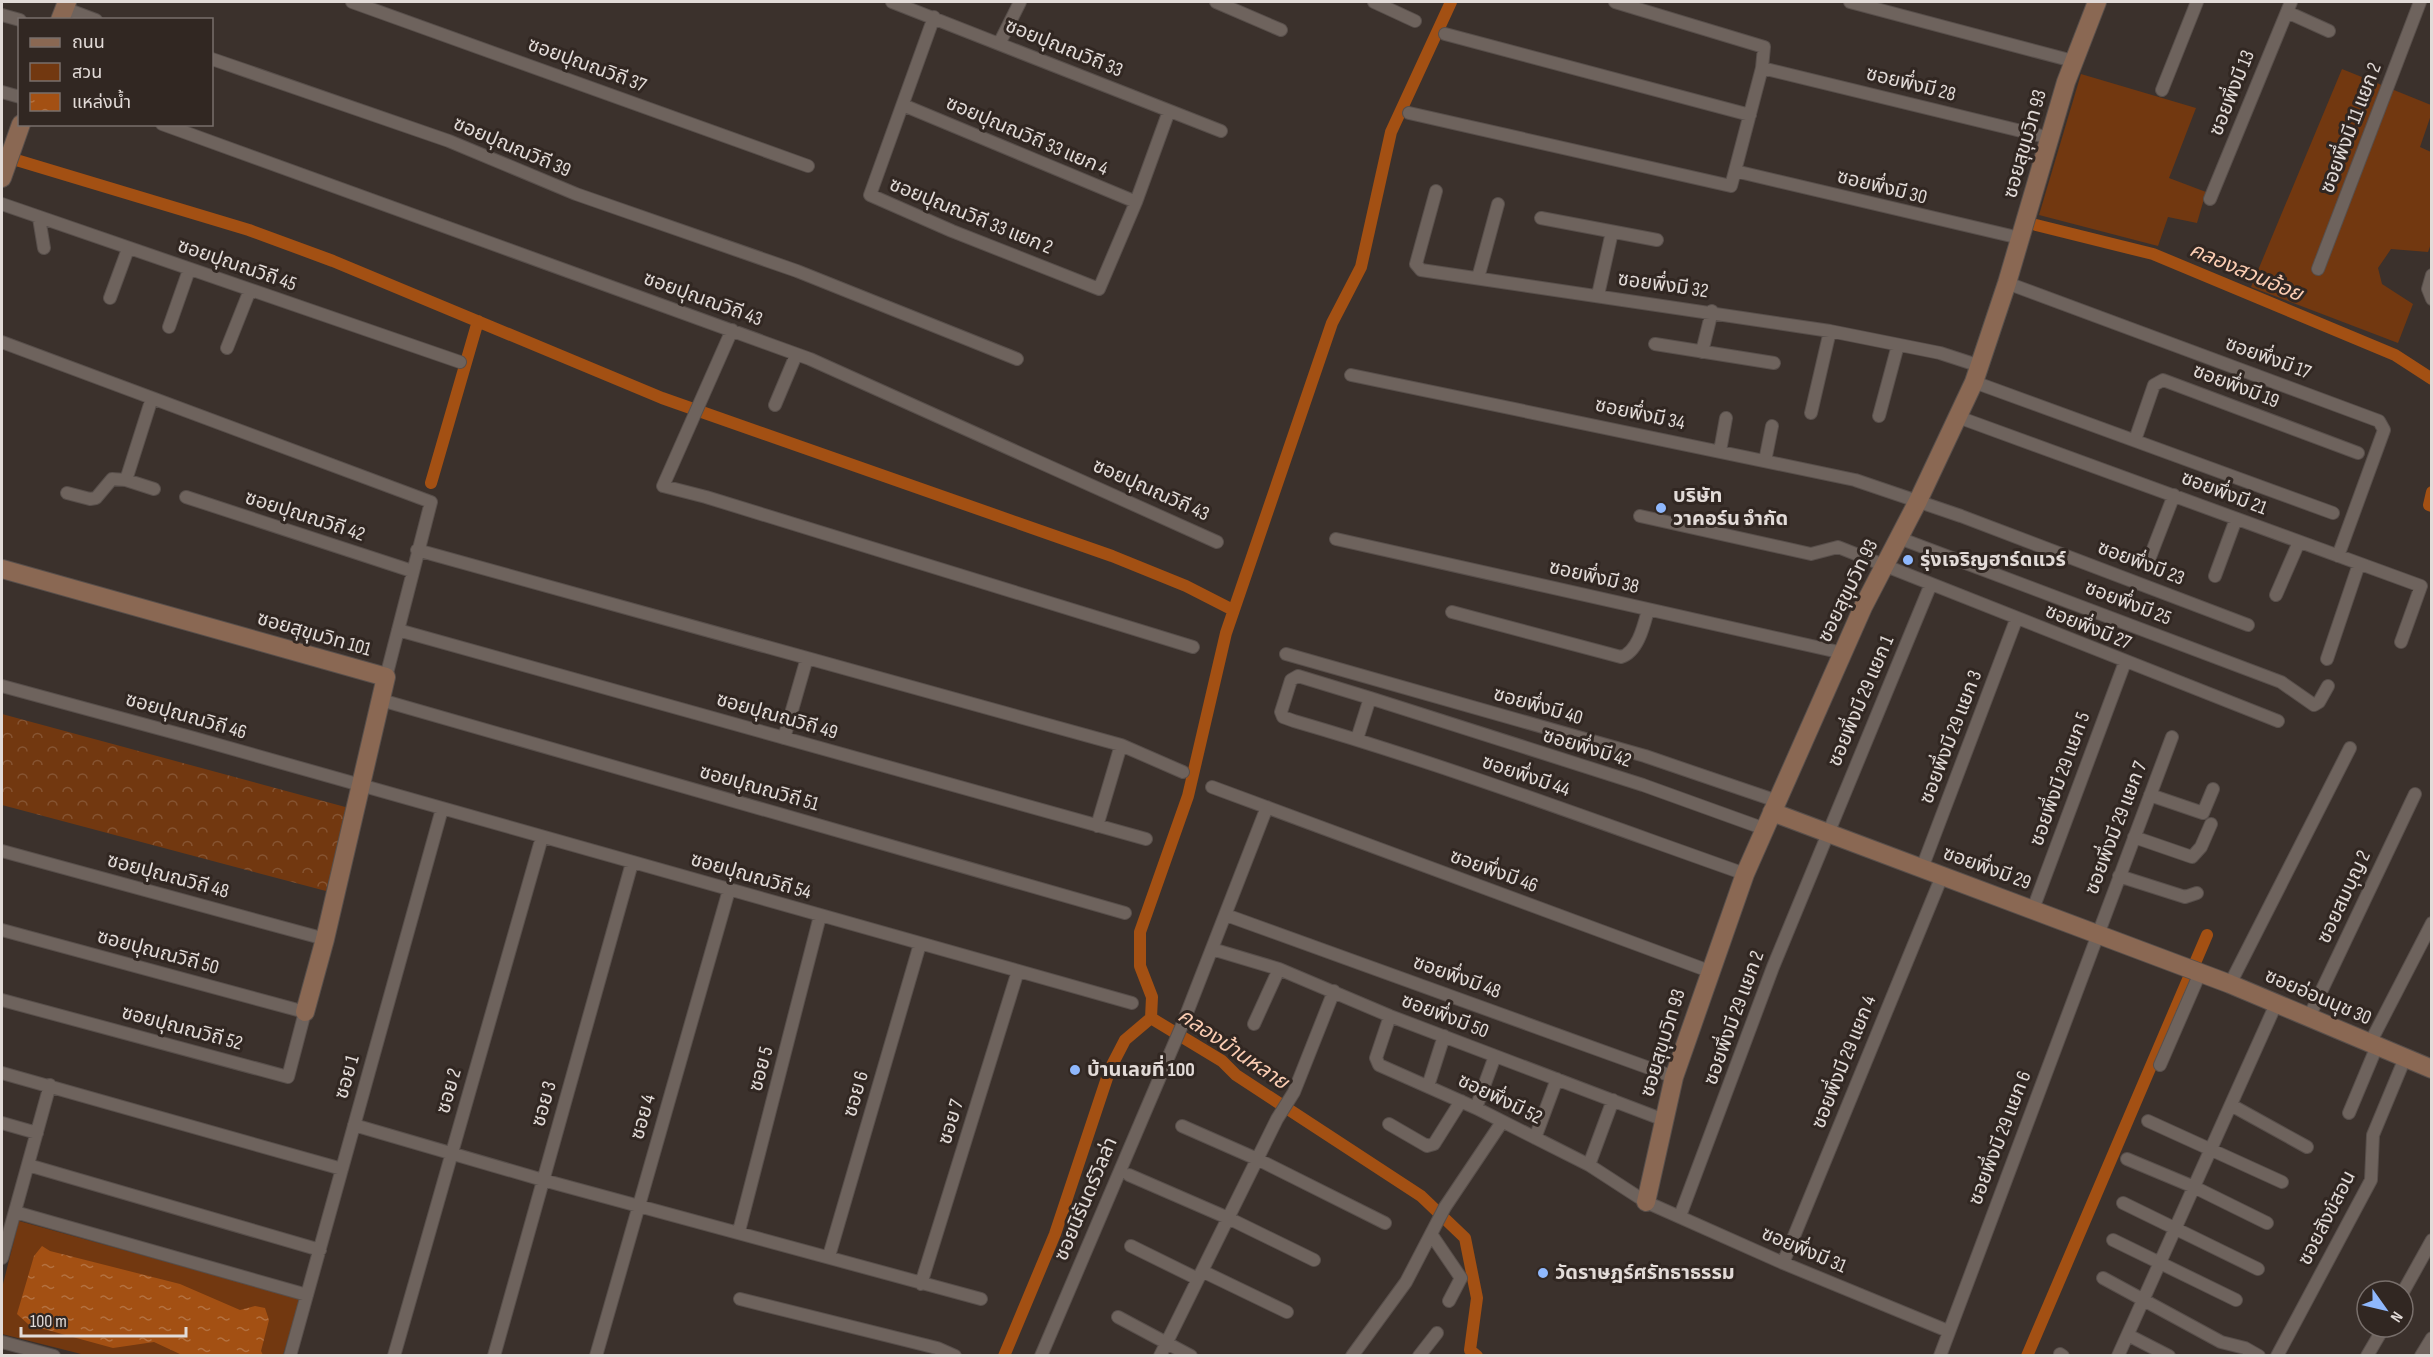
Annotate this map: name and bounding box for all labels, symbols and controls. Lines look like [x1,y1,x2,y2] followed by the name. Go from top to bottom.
[1002,14,1126,82] street label: ซอยปุณณวิถี 33
[18,18,213,126] legend
[72,32,105,53] text: ถนน
[524,32,650,98] street label: ซอยปุณณวิถี 37
[2201,46,2260,139] street label: ซอยพึ่งมี 13
[1864,58,1959,107] street label: ซอยพึ่งมี 28
[2312,58,2387,197] street label: ซอยพึ่งมี 11 แยก 2
[72,62,102,83] text: สวน
[1998,87,2052,201] street label: ซอยสุขุมวิท 93
[72,89,131,113] text: แหล่งน้ำ
[942,91,1112,181] street label: ซอยปุณณวิถี 33 แยก 4
[450,111,574,183] street label: ซอยปุณณวิถี 39
[1835,161,1930,210] street label: ซอยพึ่งมี 30
[886,172,1056,260] street label: ซอยปุณณวิถี 33 แยก 2
[174,233,300,297] street label: ซอยปุณณวิถี 45
[2186,237,2308,308] water label: คลองสวนอ้อย
[1616,264,1710,303] street label: ซอยพึ่งมี 32
[640,266,766,332] street label: ซอยปุณณวิถี 43
[2222,329,2315,385] street label: ซอยพึ่งมี 17
[2189,356,2284,413] street label: ซอยพึ่งมี 19
[1593,390,1688,435] street label: ซอยพึ่งมี 34
[1089,454,1213,526] street label: ซอยปุณณวิถี 43
[2178,463,2271,520] street label: ซอยพึ่งมี 21
[1673,484,1788,531] place label: บริษัท วาคอร์น จำกัด
[242,485,368,547] street label: ซอยปุณณวิถี 42
[1654,501,1668,515] marker: บริษัท วาคอร์น จำกัด
[2094,533,2189,591] street label: ซอยพึ่งมี 23
[1813,536,1883,646] street label: ซอยสุขุมวิท 93
[1920,548,2066,572] place label: รุ่งเจริญฮาร์ดแวร์
[1547,552,1642,599] street label: ซอยพึ่งมี 38
[1901,553,1915,567] marker: รุ่งเจริญฮาร์ดแวร์
[2081,573,2176,630] street label: ซอยพึ่งมี 25
[2041,596,2136,655] street label: ซอยพึ่งมี 27
[254,606,374,662] street label: ซอยสุขุมวิท 101
[1820,631,1899,770] street label: ซอยพึ่งมี 29 แยก 1
[1912,666,1987,807] street label: ซอยพึ่งมี 29 แยก 3
[1491,679,1586,730] street label: ซอยพึ่งมี 40
[123,687,249,745] street label: ซอยปุณณวิถี 46
[713,687,841,745] street label: ซอยปุณณวิถี 49
[2022,708,2095,849] street label: ซอยพึ่งมี 29 แยก 5
[1540,720,1635,773] street label: ซอยพึ่งมี 42
[1479,747,1574,802] street label: ซอยพึ่งมี 44
[2077,757,2152,898] street label: ซอยพึ่งมี 29 แยก 7
[697,760,821,816] street label: ซอยปุณณวิถี 51
[1940,838,2035,895] street label: ซอยพึ่งมี 29
[1447,841,1542,898] street label: ซอยพึ่งมี 46
[688,847,814,905] street label: ซอยปุณณวิถี 54
[2312,847,2376,947] street label: ซอยสมบุญ 2
[104,848,232,904] street label: ซอยปุณณวิถี 48
[95,924,221,980] street label: ซอยปุณณวิถี 50
[1410,947,1505,1004] street label: ซอยพึ่งมี 48
[1696,947,1769,1088] street label: ซอยพึ่งมี 29 แยก 2
[2261,964,2375,1030] street label: ซอยอ่อนนุช 30
[1398,986,1493,1044] street label: ซอยพึ่งมี 50
[1635,986,1691,1100] street label: ซอยสุขุมวิท 93
[1804,991,1882,1132] street label: ซอยพึ่งมี 29 แยก 4
[119,1000,245,1056] street label: ซอยปุณณวิถี 52
[1173,1003,1294,1096] water label: คลองบ้านหลาย
[743,1044,779,1094] street label: ซอย 5
[329,1052,365,1102] street label: ซอย 1
[1087,1055,1195,1082] place label: บ้านเลขที่ 100
[1068,1063,1082,1077] marker: บ้านเลขที่ 100
[431,1066,467,1116] street label: ซอย 2
[1454,1066,1547,1130] street label: ซอยพึ่งมี 52
[1961,1067,2037,1208] street label: ซอยพึ่งมี 29 แยก 6
[838,1068,874,1120] street label: ซอย 6
[526,1079,562,1129] street label: ซอย 3
[625,1092,661,1142] street label: ซอย 4
[933,1097,969,1147] street label: ซอย 7
[1049,1134,1123,1264] street label: ซอยนิรันดร์วิลล่า
[2293,1167,2361,1269] street label: ซอยสังข์สอน
[1758,1219,1851,1279] street label: ซอยพึ่งมี 31
[1555,1261,1735,1285] place label: วัดราษฎร์ศรัทธาธรรม
[1536,1266,1550,1280] marker: วัดราษฎร์ศรัทธาธรรม
[2355,1279,2415,1339] north arrow
[21,1300,186,1338] scale bar
[2386,1308,2406,1325] text: N
[30,1311,67,1332] text: 100 m

